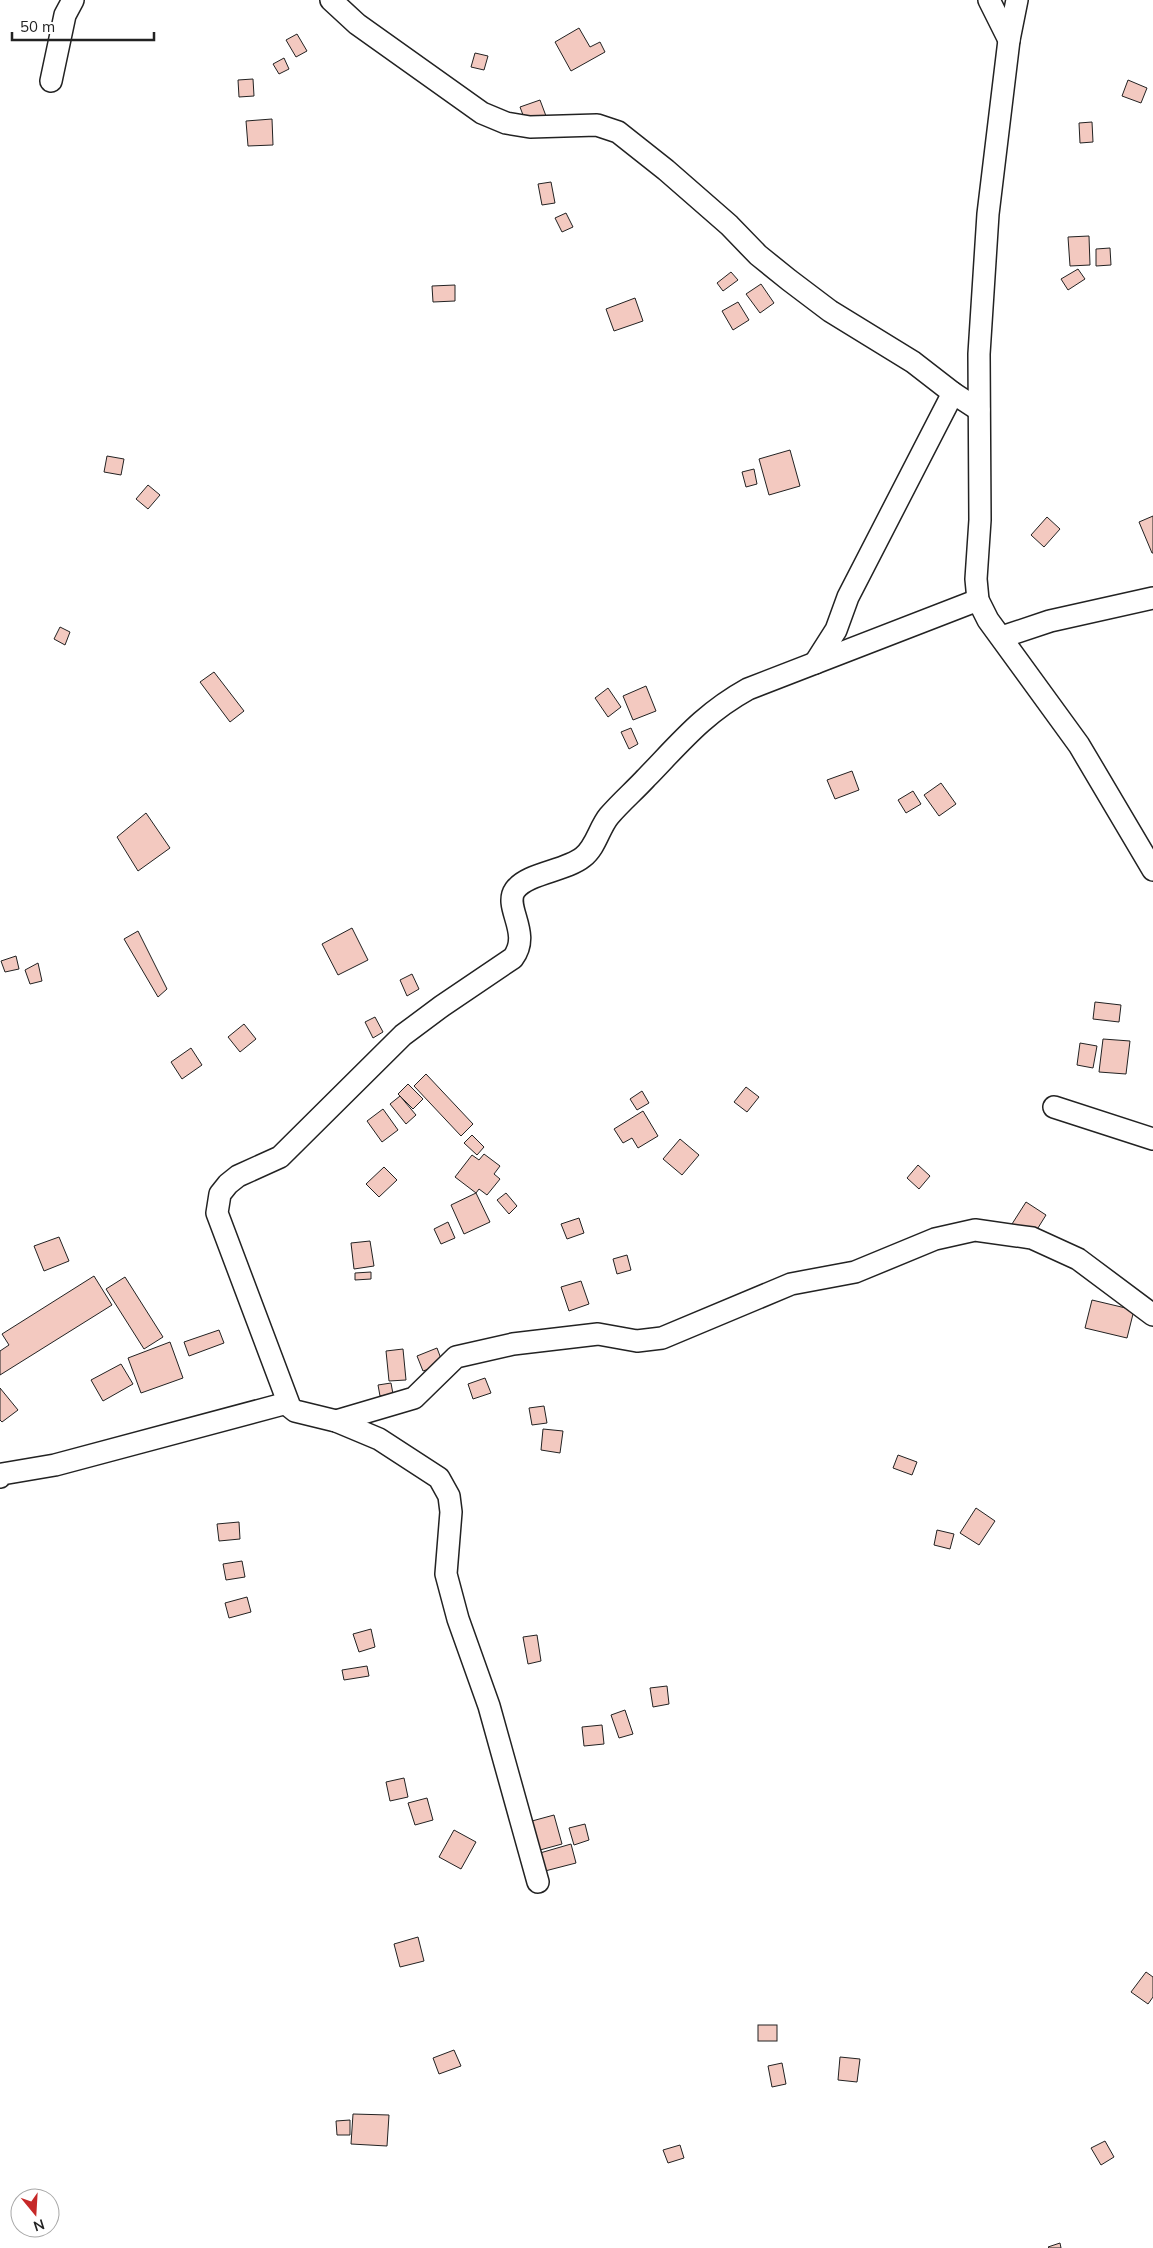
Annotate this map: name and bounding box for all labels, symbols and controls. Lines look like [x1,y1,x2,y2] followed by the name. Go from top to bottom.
[12,10,155,42] scale bar
[20,17,55,36] text: 50 m
[10,2188,60,2238] north arrow
[31,2215,47,2236] text: N

